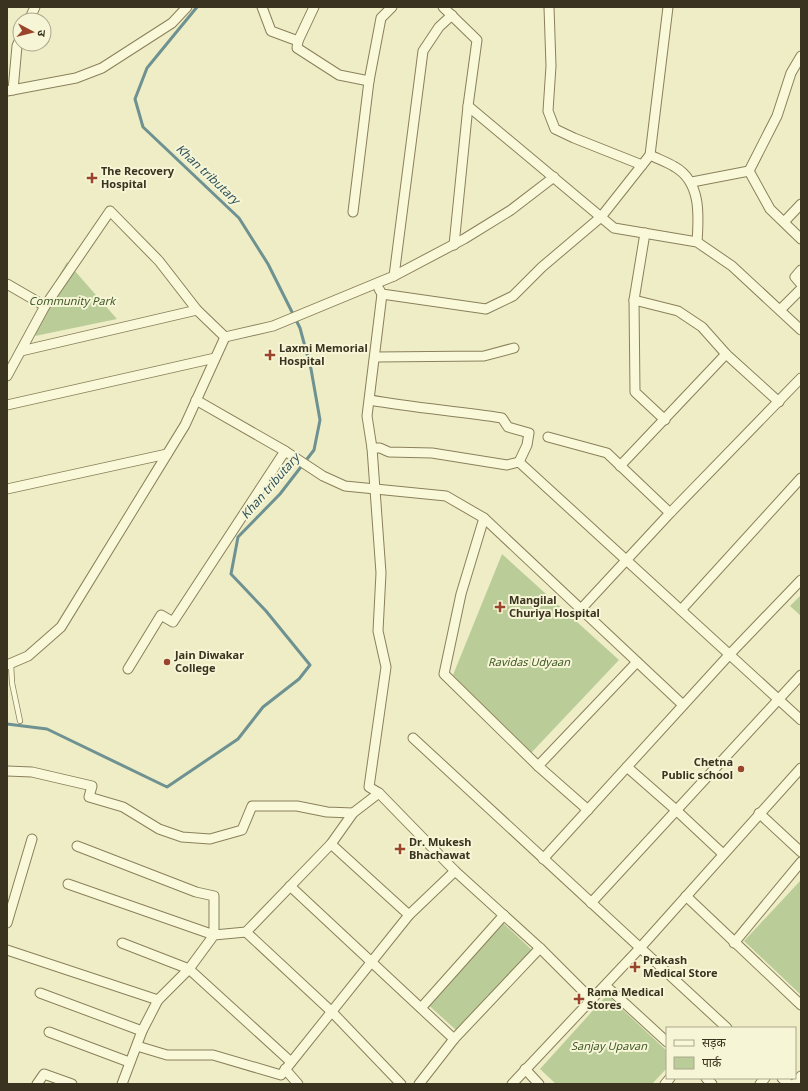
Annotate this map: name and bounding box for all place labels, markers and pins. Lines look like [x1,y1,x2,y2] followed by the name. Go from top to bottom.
[101,165,175,192] place label: The Recovery Hospital
[86,172,98,184] marker: The Recovery Hospital
[279,342,368,369] place label: Laxmi Memorial Hospital
[264,349,276,361] marker: Laxmi Memorial Hospital
[509,594,600,621] place label: Mangilal Churiya Hospital
[494,601,506,613] marker: Mangilal Churiya Hospital
[174,649,244,676] place label: Jain Diwakar College
[162,657,172,667] marker: Jain Diwakar College
[662,756,733,783] place label: Chetna Public school
[736,764,746,774] marker: Chetna Public school
[409,836,471,863] place label: Dr. Mukesh Bhachawat
[394,843,406,855] marker: Dr. Mukesh Bhachawat
[643,954,718,981] place label: Prakash Medical Store
[630,962,640,972] marker: Prakash Medical Store
[587,986,664,1013] place label: Rama Medical Stores
[574,994,584,1004] marker: Rama Medical Stores

